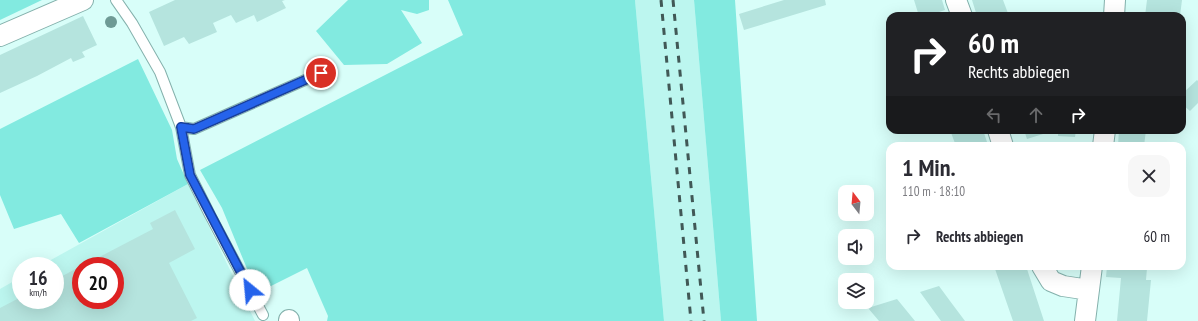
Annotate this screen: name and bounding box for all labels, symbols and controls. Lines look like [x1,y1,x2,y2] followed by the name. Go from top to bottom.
[968,24,1019,61] text: 60 m
[902,28,954,80] icon: right
[304,56,338,90] pin
[968,60,1070,83] text: Rechts abbiegen
[310,62,332,84] icon: arrive
[983,104,1005,126] icon: left
[1025,104,1047,126] icon: ahead
[1067,104,1089,126] icon: right
[902,152,956,183] text: 1 Min.
[1128,155,1170,197] button: close
[902,183,965,200] text: 110 m · 18:10
[838,185,874,221] north arrow
[838,185,874,309] map controls
[902,225,924,247] icon: right
[936,227,1023,246] text: Rechts abbiegen
[1144,227,1170,246] text: 60 m
[838,229,874,265] button: sound
[72,257,124,309] speed limit sign: 20
[28,265,48,291] text: 16
[229,269,271,311] position arrow
[838,273,874,309] button: layers
[29,286,47,299] text: km/h

